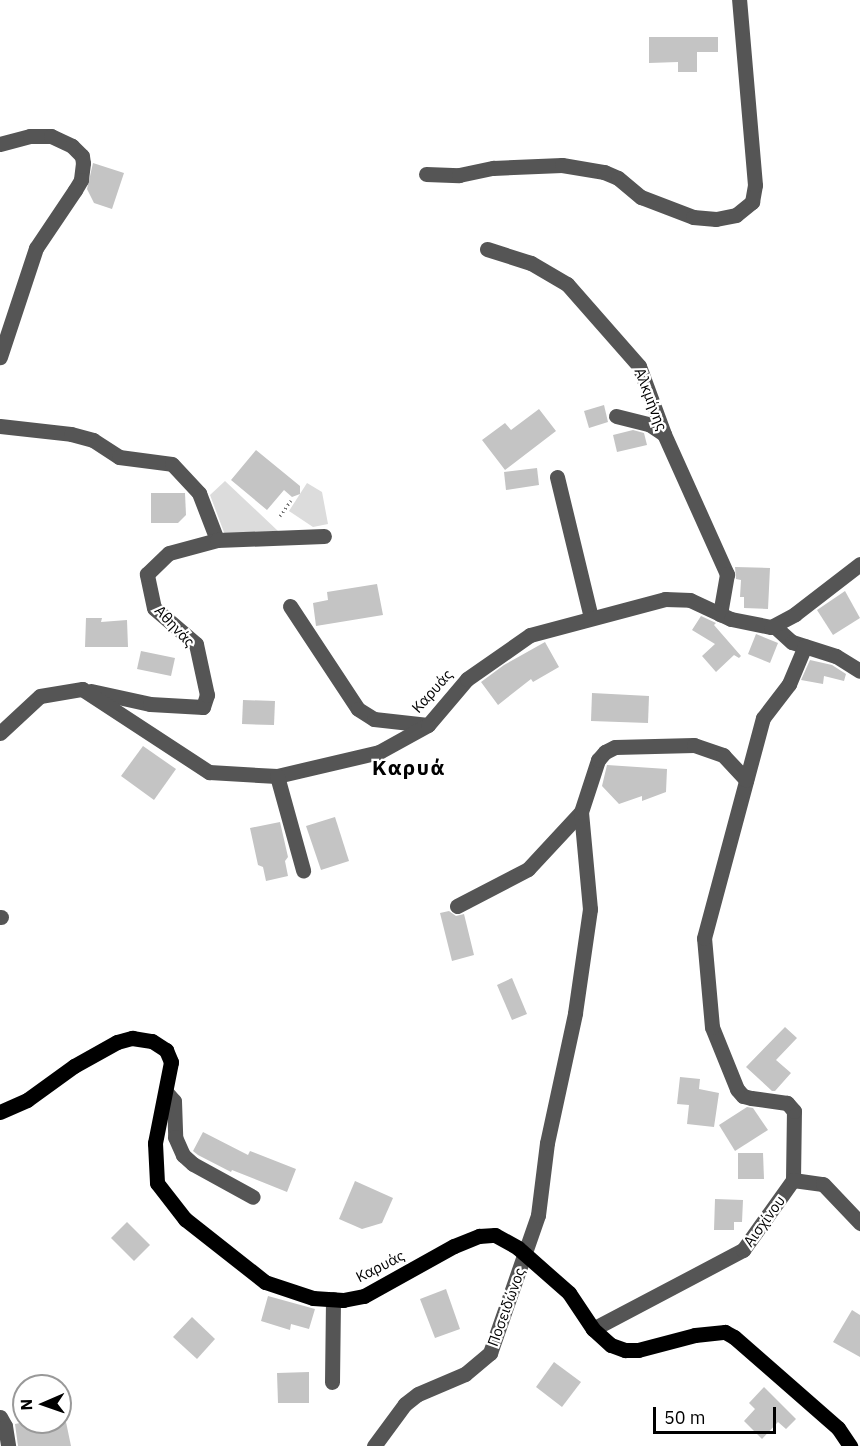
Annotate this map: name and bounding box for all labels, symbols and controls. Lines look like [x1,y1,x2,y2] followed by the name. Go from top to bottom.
[631,365,671,433] street label: Αλκμήνης
[151,601,199,651] street label: Αθηνάς
[408,666,456,716] street label: Καρυάς
[372,754,446,780] district label: Καρυά
[739,1192,789,1250] street label: Αισχίνου
[353,1246,407,1286] street label: Καρυάς
[483,1265,529,1349] street label: Ποσειδώνος
[12,1374,72,1434] north arrow
[656,1395,779,1433] scale bar
[16,1398,36,1411] text: N
[664,1406,706,1429] text: 50 m

